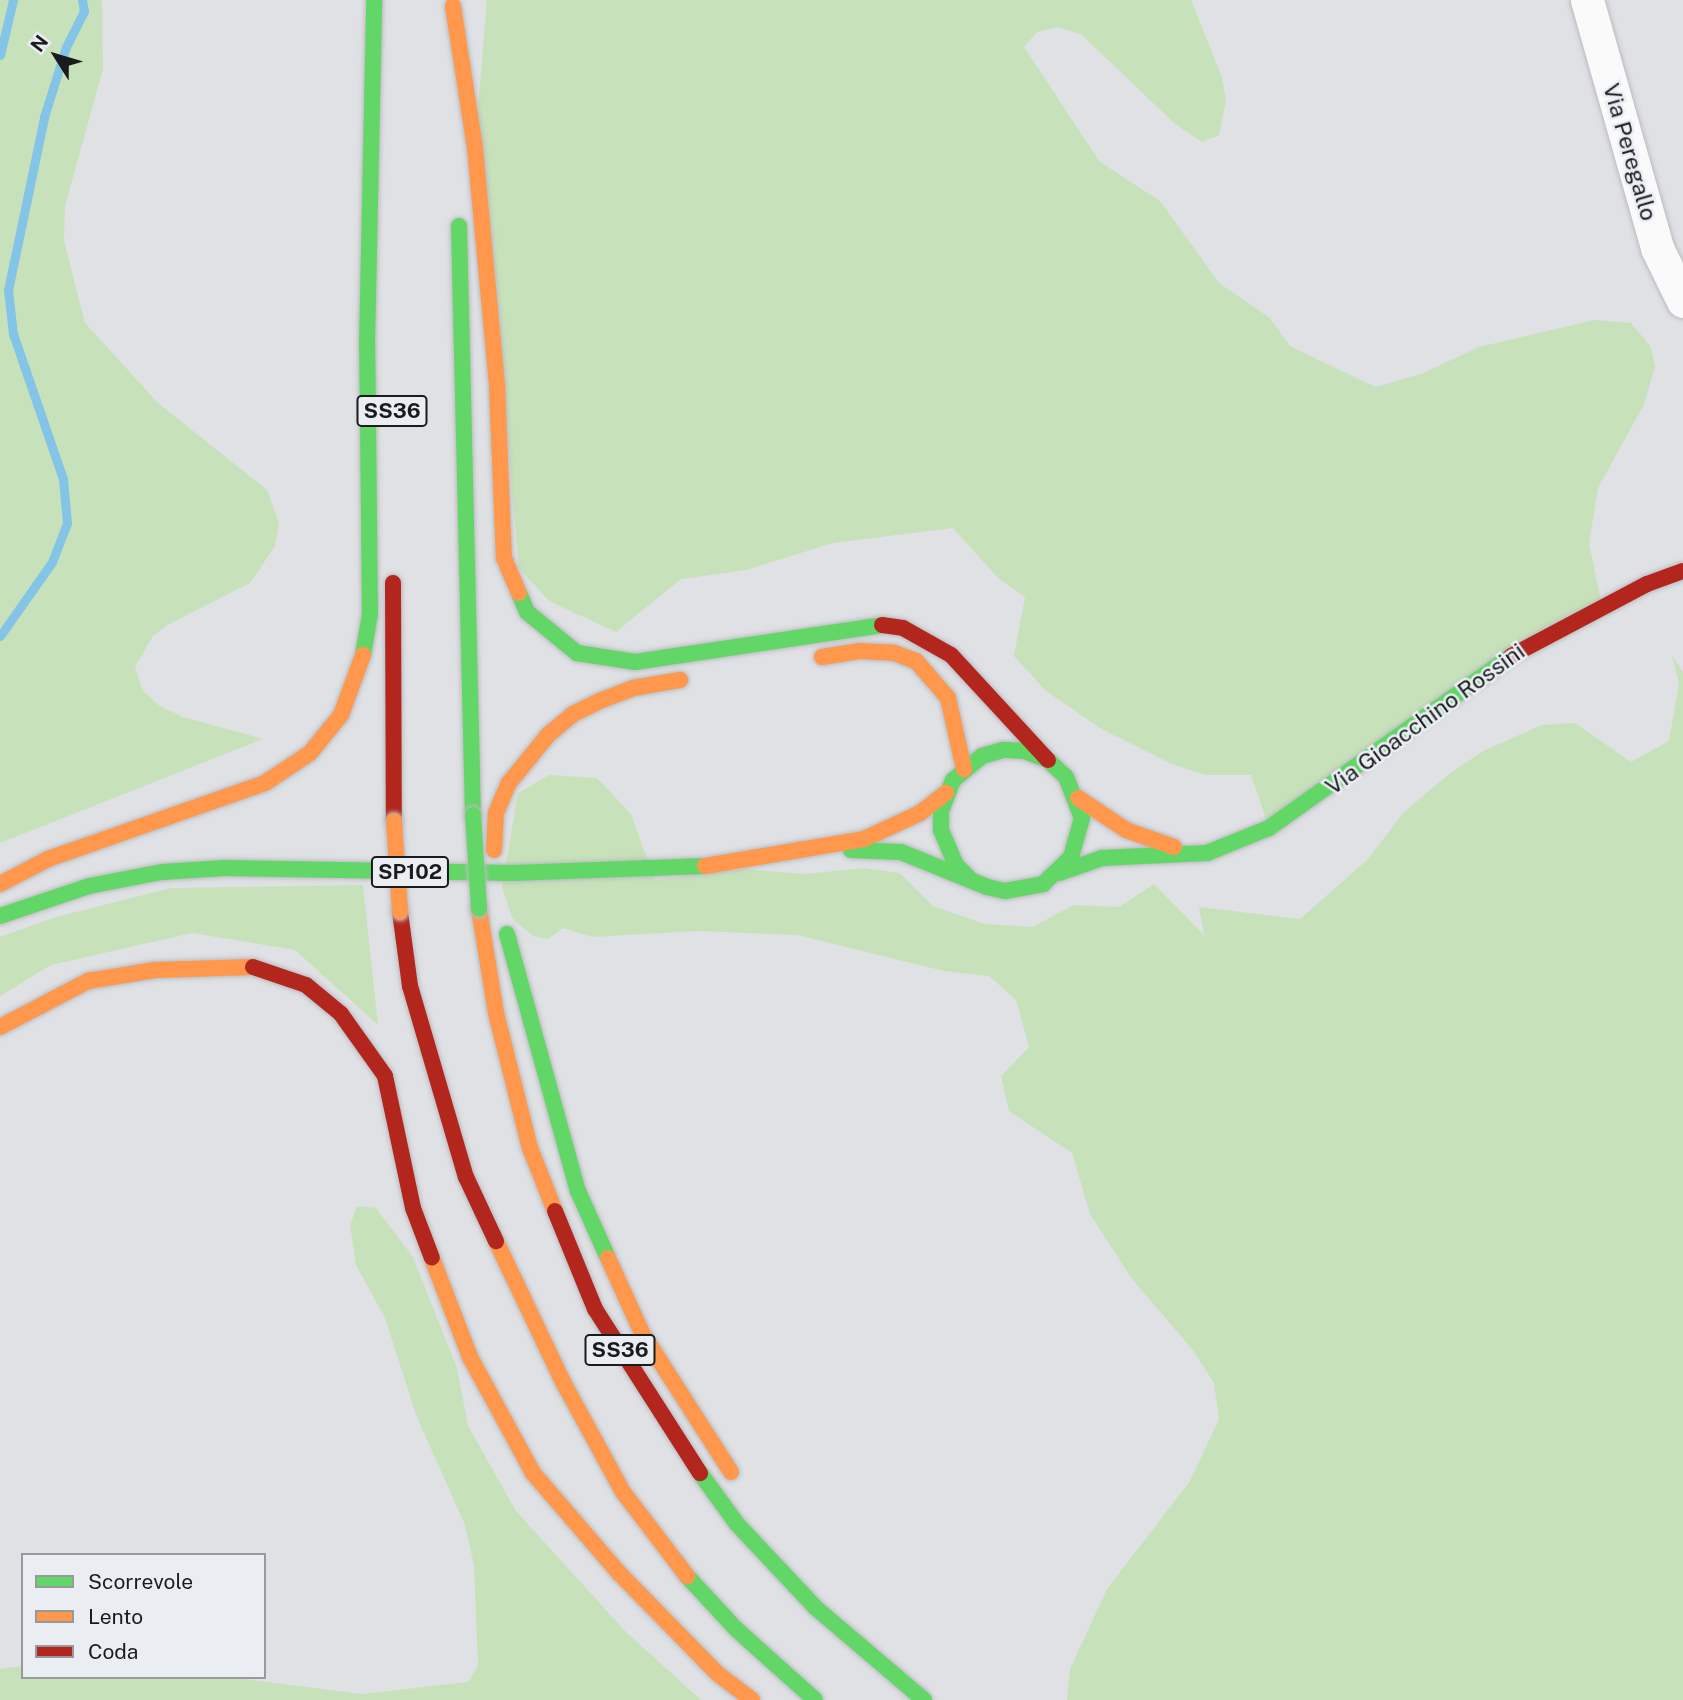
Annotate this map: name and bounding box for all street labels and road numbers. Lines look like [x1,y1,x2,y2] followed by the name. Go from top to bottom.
[1597,80,1663,224] street label: Via Peregallo
[355,394,429,428] road number: SS36
[1320,637,1530,801] street label: Via Gioacchino Rossini
[370,854,450,890] road number: SP102
[583,1332,657,1368] road number: SS36

